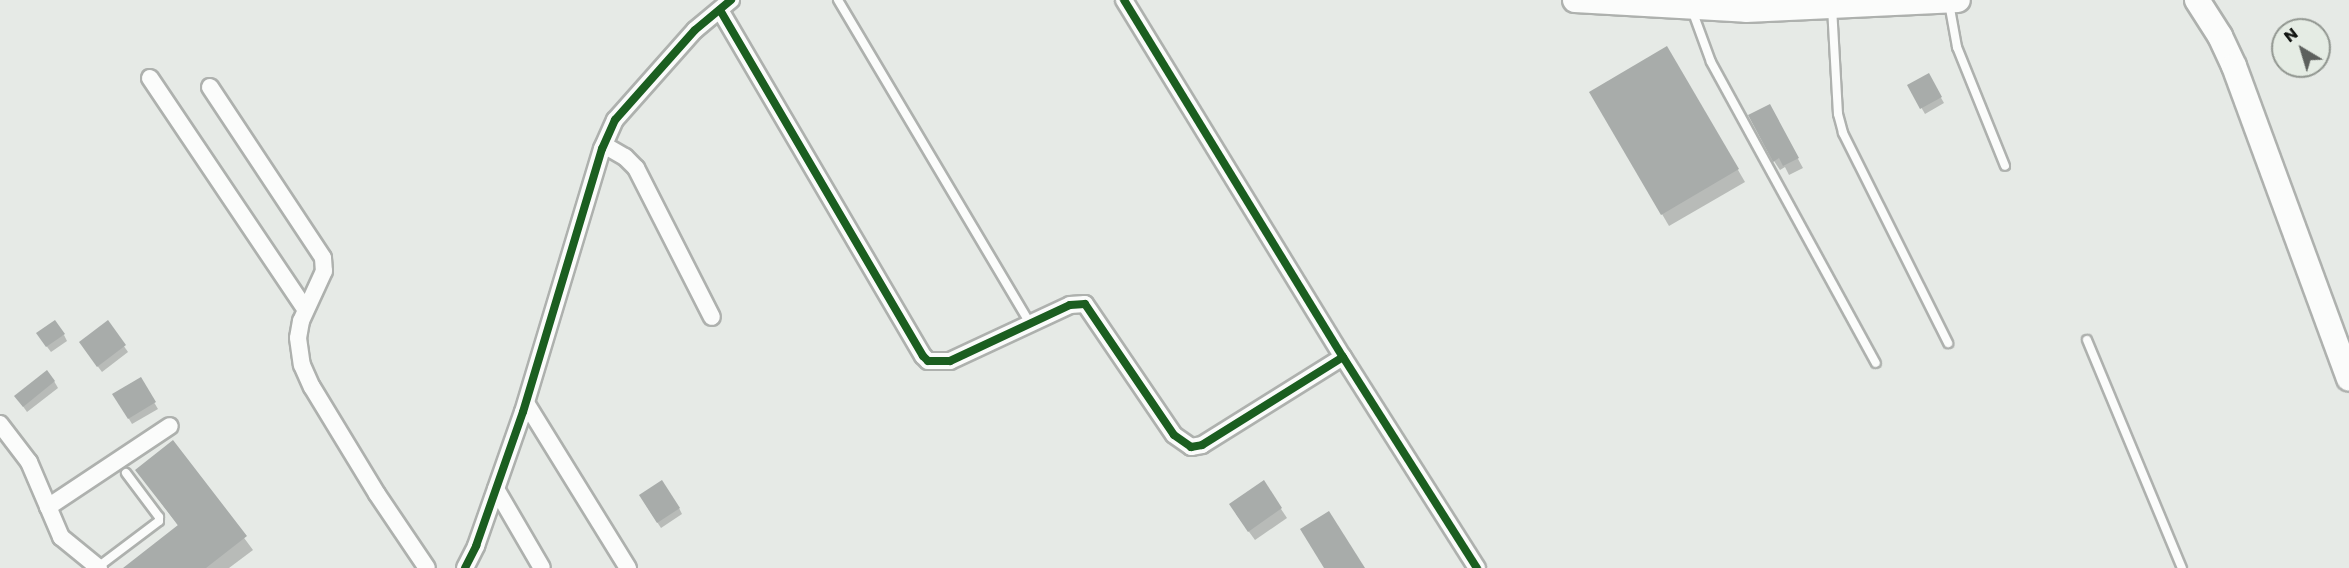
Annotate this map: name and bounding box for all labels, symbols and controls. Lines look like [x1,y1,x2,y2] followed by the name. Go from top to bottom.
[2271,18,2331,78] north arrow
[2279,22,2303,48] text: N

